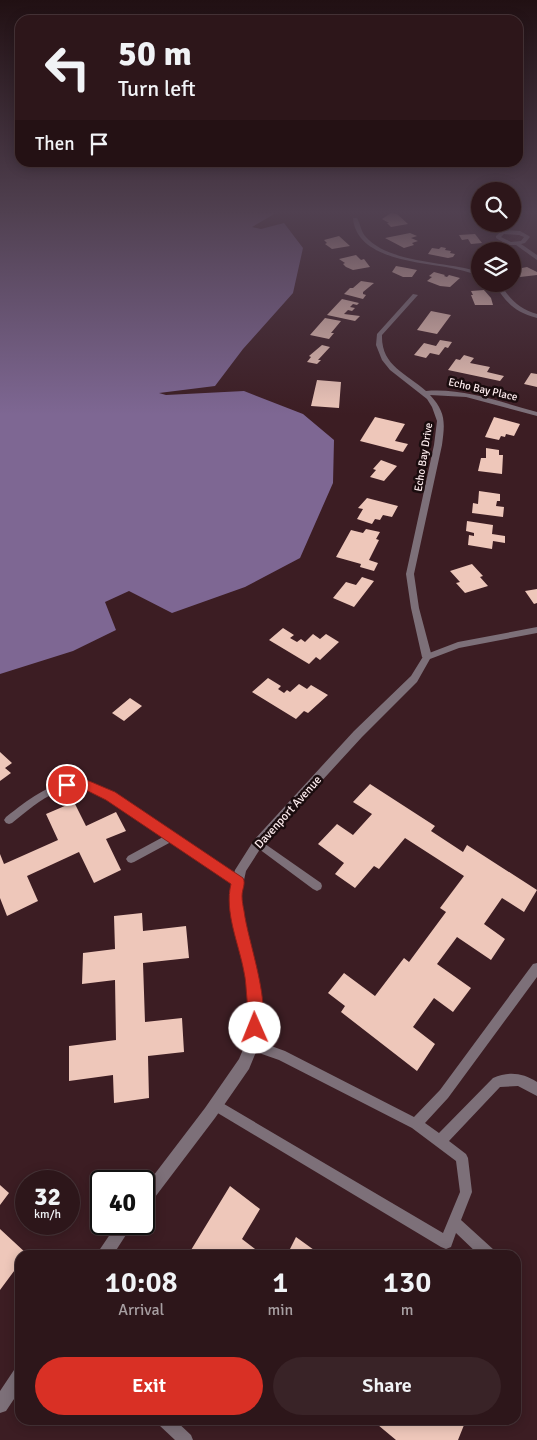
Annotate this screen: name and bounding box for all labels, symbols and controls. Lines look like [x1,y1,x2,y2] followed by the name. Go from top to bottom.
[118,32,192,75] text: 50 m
[35,35,100,100] icon: left
[118,75,196,102] text: Turn left
[85,130,113,158] icon: arrive
[35,132,75,156] text: Then
[471,182,521,292] map controls
[471,182,521,232] button: search
[471,242,521,292] button: layers
[447,375,519,404] street label: Echo Bay Place
[412,422,435,493] street label: Echo Bay Drive
[46,764,88,806] pin
[53,771,81,799] icon: arrive
[252,773,325,852] street label: Davenport Avenue
[228,1001,280,1053] position arrow
[90,1170,155,1235] speed limit sign: 40
[34,1181,61,1212] text: 32
[34,1207,61,1222] text: km/h
[105,1264,178,1301] text: 10:08
[272,1264,288,1301] text: 1
[383,1264,431,1301] text: 130
[118,1300,164,1320] text: Arrival
[267,1300,293,1320] text: min
[401,1300,413,1320] text: m
[35,1357,263,1415] button: Exit
[273,1357,501,1415] button: Share

